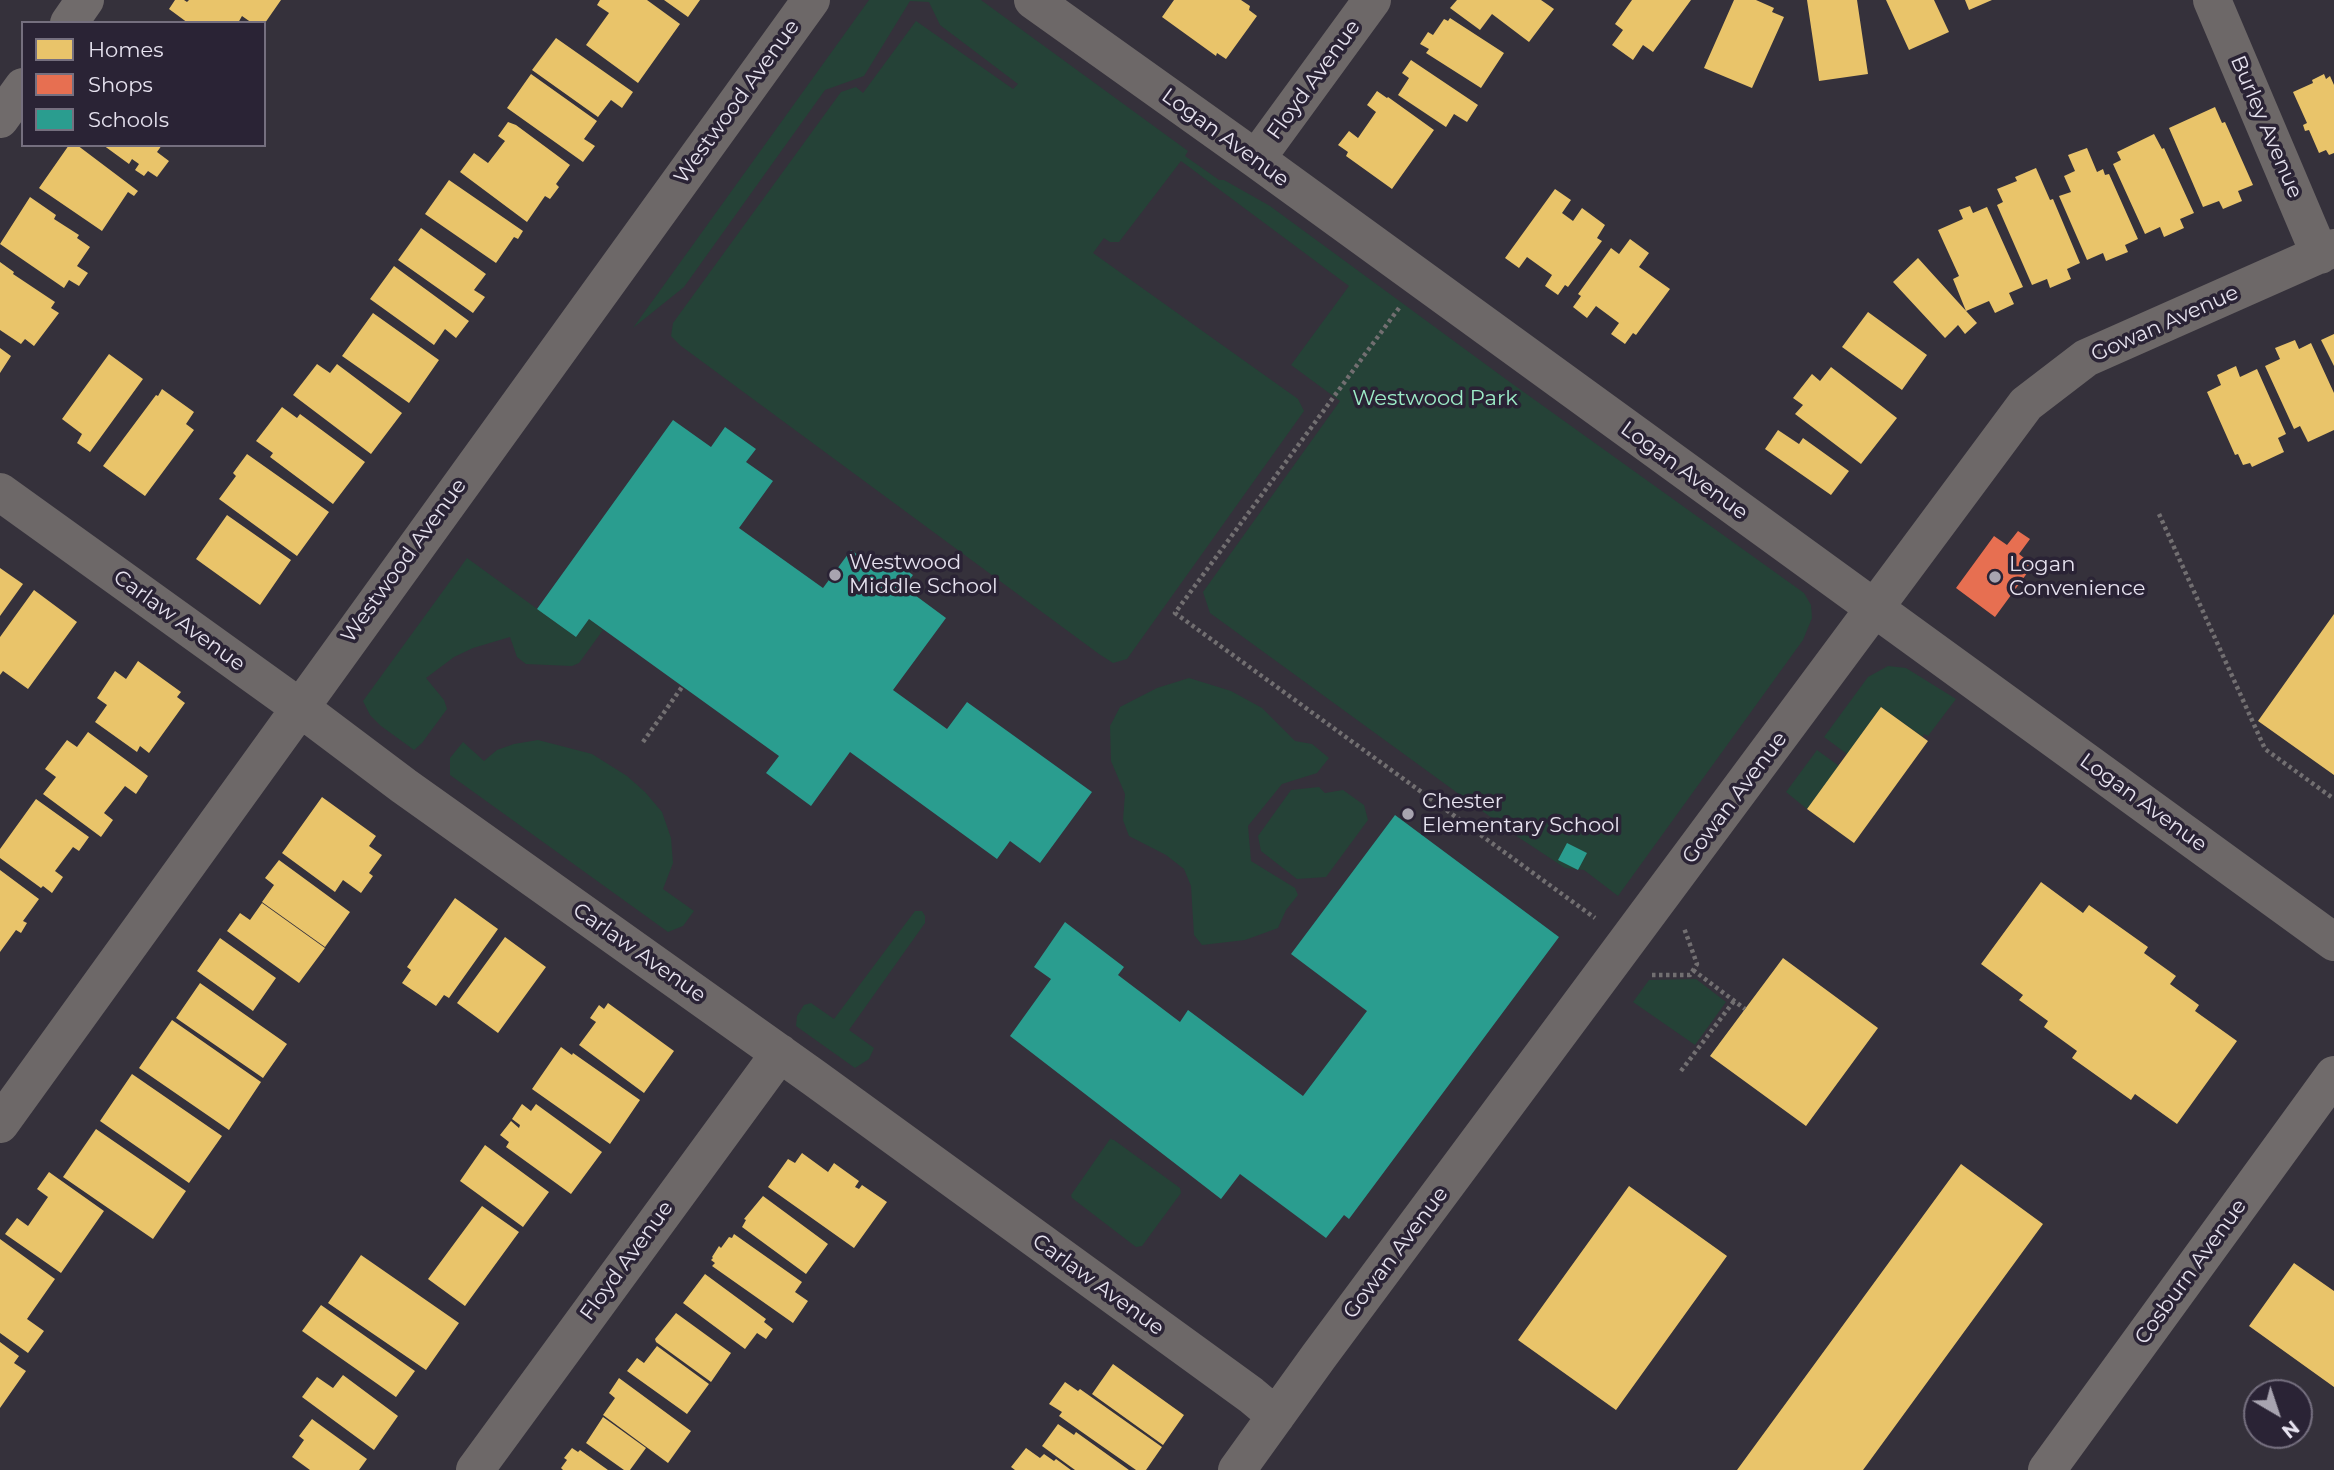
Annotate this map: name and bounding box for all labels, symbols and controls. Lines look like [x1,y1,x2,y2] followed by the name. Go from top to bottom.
[669,15,805,189] street label: Westwood Avenue
[1262,15,1366,145] street label: Floyd Avenue
[21,21,266,147] legend
[88,37,163,62] text: Homes
[2225,52,2307,202] street label: Burley Avenue
[88,72,153,97] text: Shops
[1156,83,1294,193] street label: Logan Avenue
[88,107,169,132] text: Schools
[2087,280,2243,368] street label: Gowan Avenue
[1352,386,1518,412] park label: Westwood Park
[1615,416,1753,526] street label: Logan Avenue
[336,474,472,648] street label: Westwood Avenue
[849,550,998,600] place label: Westwood Middle School
[2009,552,2145,602] place label: Logan Convenience
[108,565,250,677] street label: Carlaw Avenue
[827,567,843,583] marker: Westwood Middle School
[1987,569,2003,585] marker: Logan Convenience
[1677,727,1793,869] street label: Gowan Avenue
[2074,748,2212,858] street label: Logan Avenue
[1422,789,1620,839] place label: Chester Elementary School
[1400,806,1416,822] marker: Chester Elementary School
[568,898,710,1008] street label: Carlaw Avenue
[1338,1182,1454,1324] street label: Gowan Avenue
[2130,1194,2252,1350] street label: Cosburn Avenue
[575,1196,679,1326] street label: Floyd Avenue
[1027,1229,1169,1341] street label: Carlaw Avenue
[2243,1379,2313,1449] north arrow
[2277,1415,2303,1443] text: N

